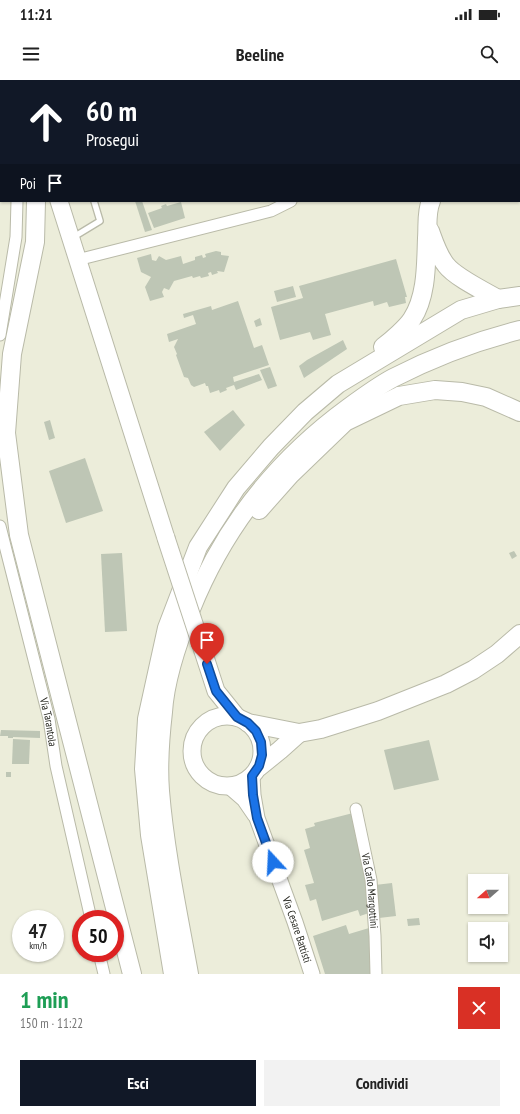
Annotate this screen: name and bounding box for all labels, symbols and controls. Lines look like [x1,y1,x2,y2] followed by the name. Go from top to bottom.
[20,5,52,24] text: 11:21
[20,43,42,65] icon: menu
[236,43,284,66] text: Beeline
[478,43,500,65] icon: search
[86,92,137,129] text: 60 m
[20,96,72,148] icon: ahead
[86,128,139,151] text: Prosegui
[44,172,66,194] icon: arrive
[20,174,36,193] text: Poi
[190,623,224,664] pin
[196,629,218,651] icon: arrive
[37,695,60,747] street label: Via Tarantola
[252,841,294,883] position arrow
[358,851,381,929] street label: Via Carlo Margottini
[468,874,508,914] north arrow
[468,874,508,962] map controls
[279,894,315,964] street label: Via Cesare Battisti
[72,910,124,962] speed limit sign: 50
[28,918,48,944] text: 47
[468,922,508,962] button: sound
[29,939,47,952] text: km/h
[20,984,68,1015] text: 1 min
[458,987,500,1029] button: close
[20,1015,83,1032] text: 150 m · 11:22
[20,1060,256,1106] button: Esci
[264,1060,500,1106] button: Condividi

